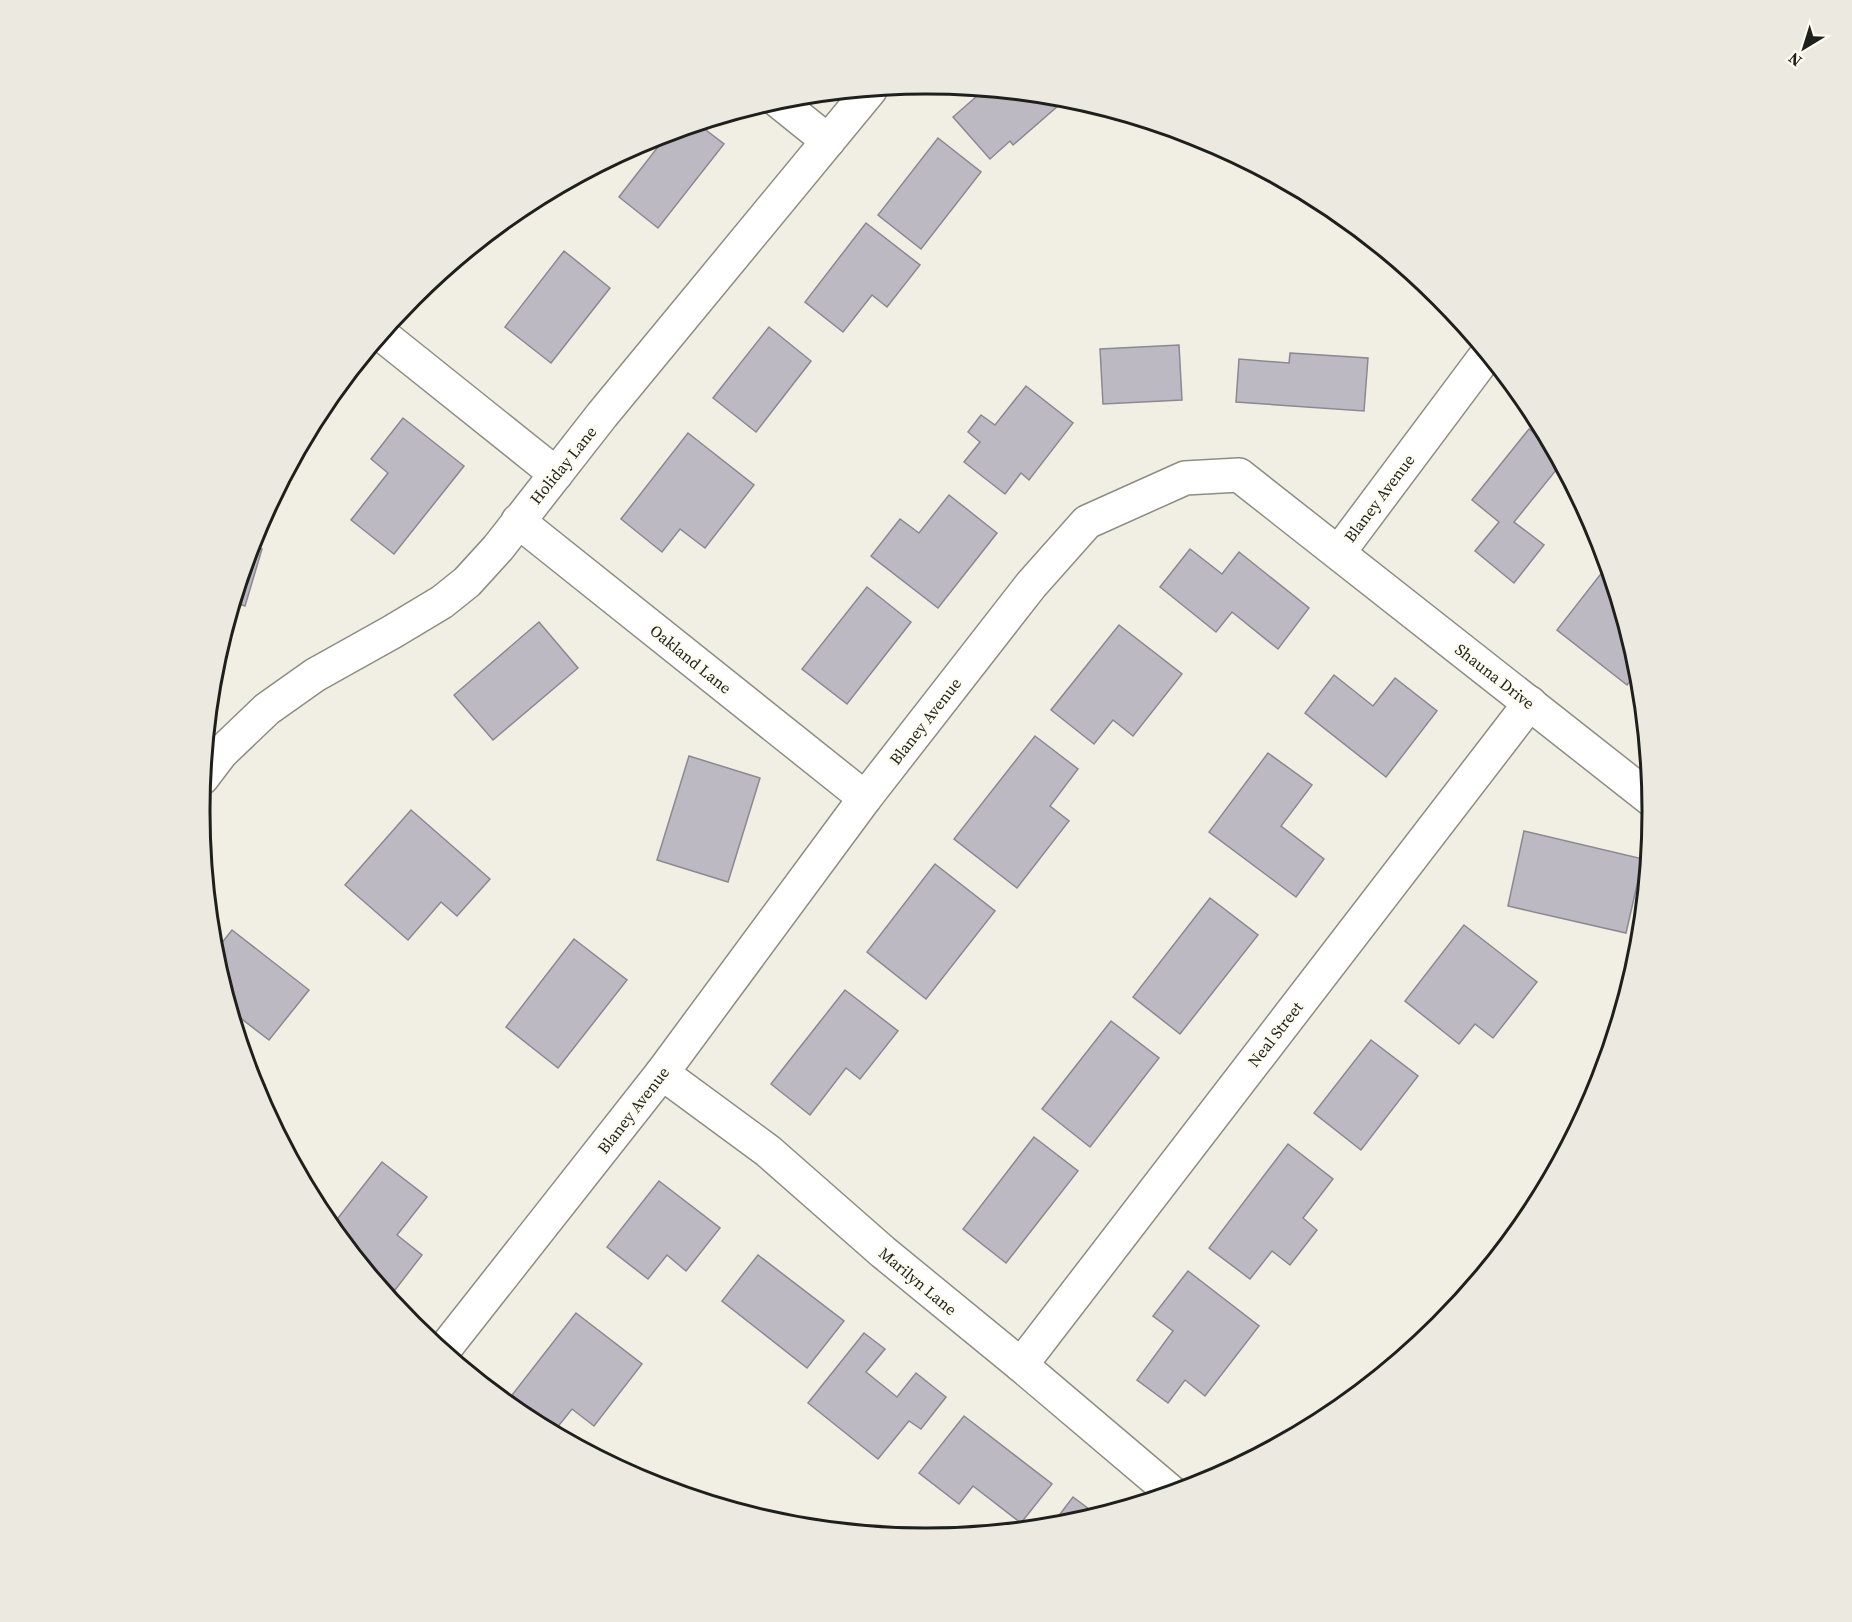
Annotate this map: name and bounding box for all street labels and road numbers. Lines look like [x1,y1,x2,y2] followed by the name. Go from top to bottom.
[525,421,601,509] street label: Holiday Lane
[1339,450,1419,546] street label: Blaney Avenue
[646,619,736,699] street label: Oakland Lane
[1451,638,1539,714] street label: Shauna Drive
[884,673,966,769] street label: Blaney Avenue
[1242,996,1308,1071] street label: Neal Street
[592,1062,674,1158] street label: Blaney Avenue
[874,1242,962,1320] street label: Marilyn Lane

